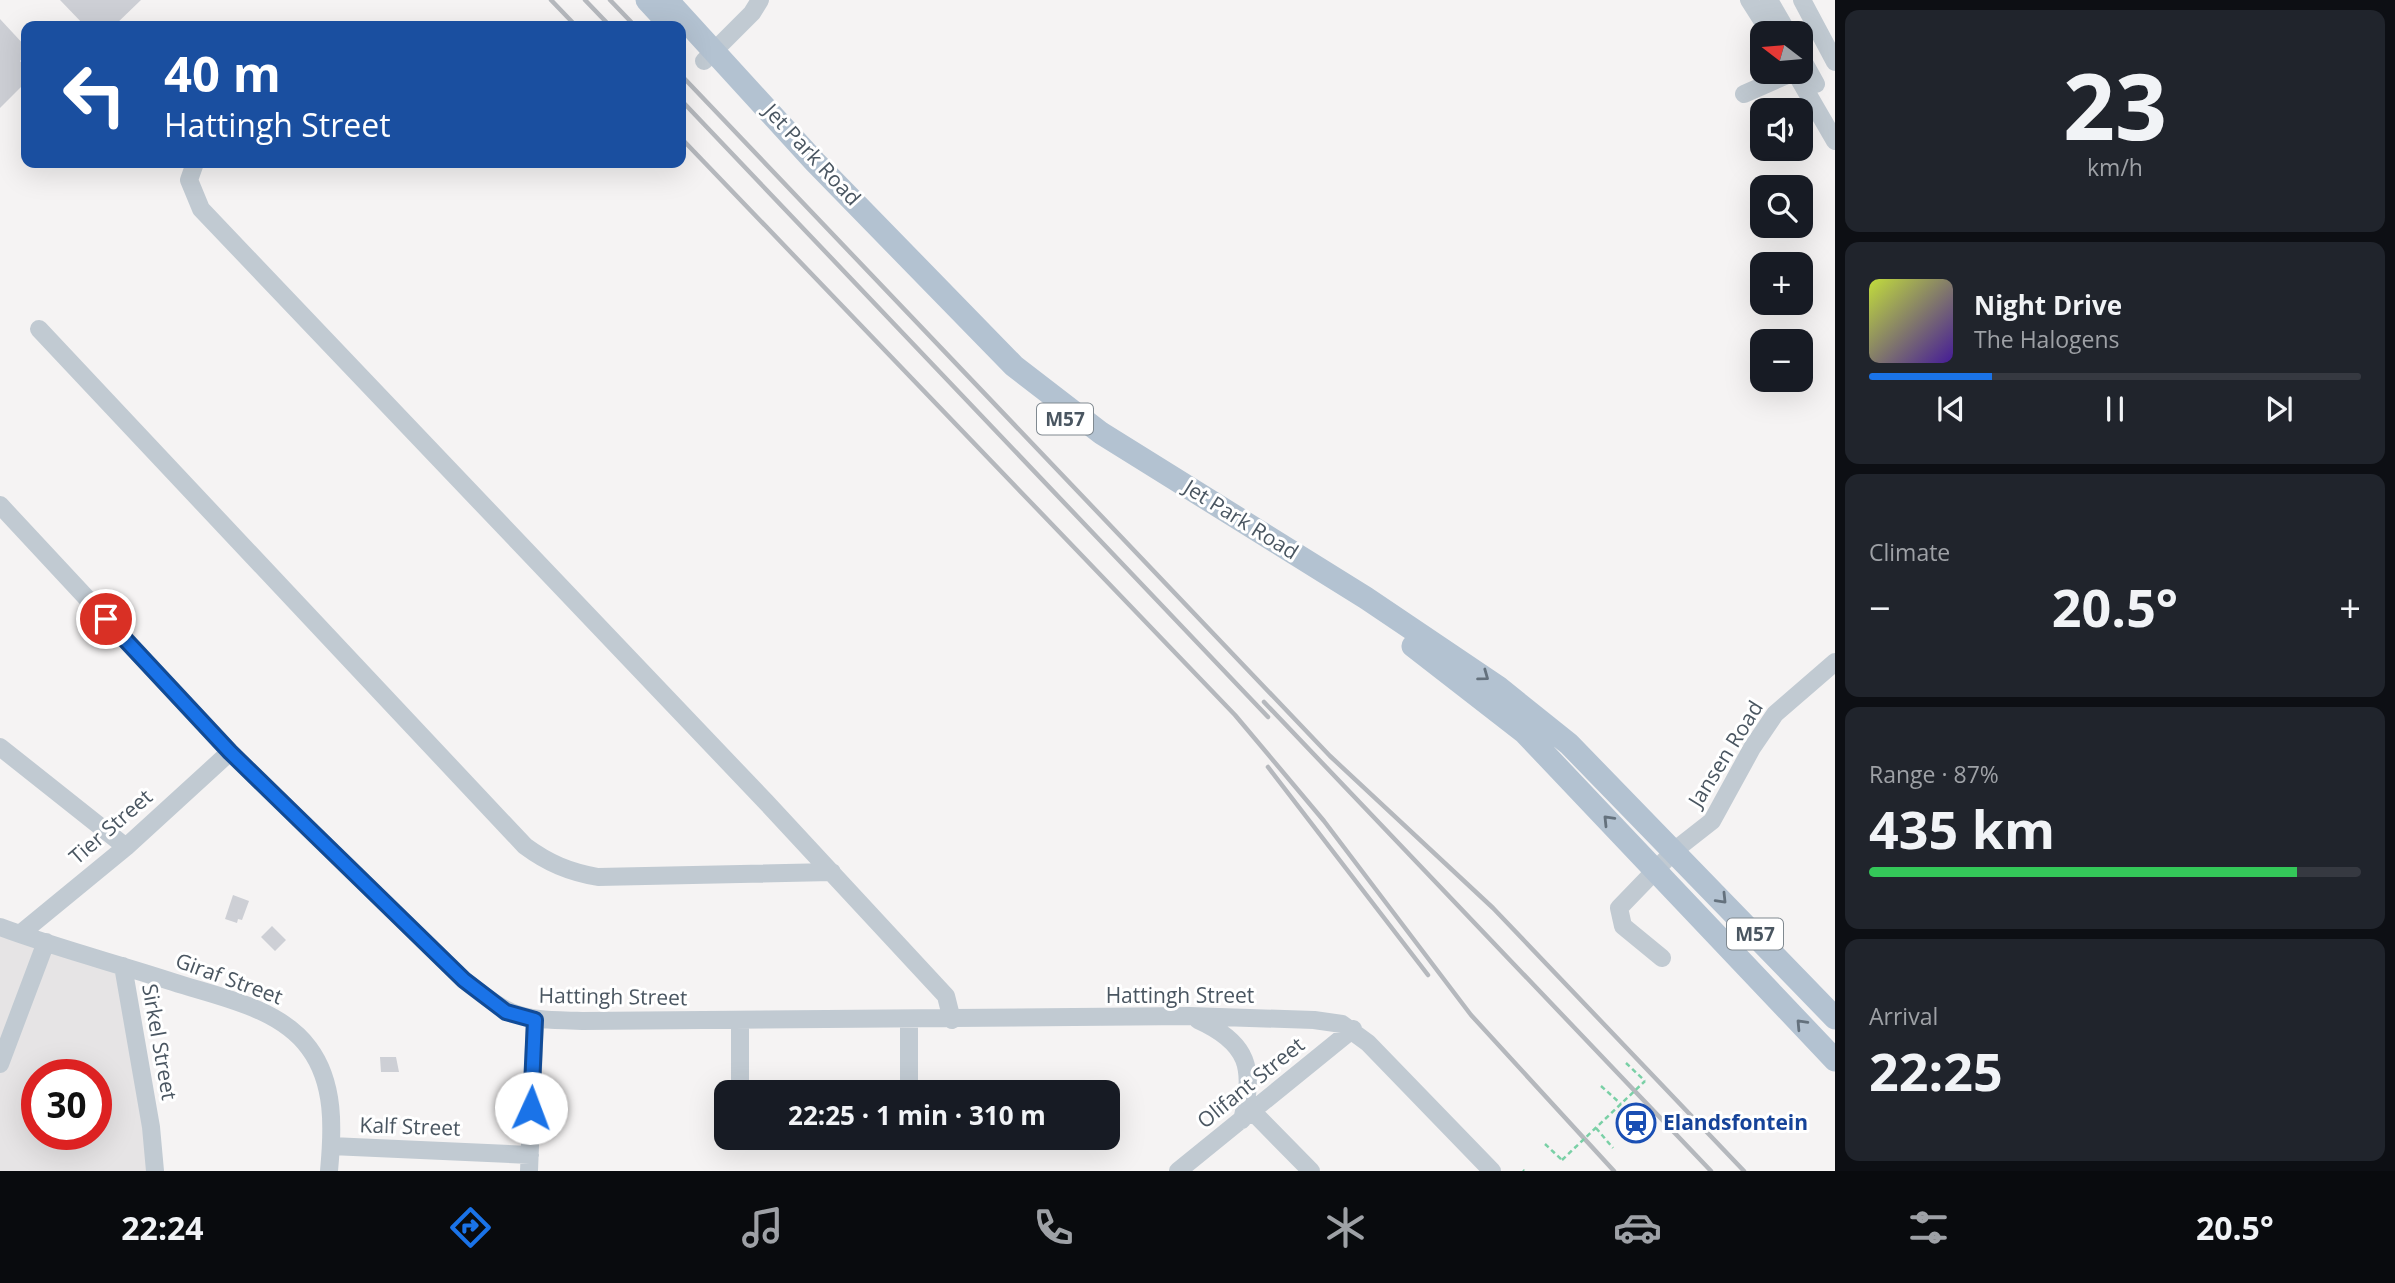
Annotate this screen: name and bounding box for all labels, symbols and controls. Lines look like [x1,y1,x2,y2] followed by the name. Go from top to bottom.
[1750,21,1813,84] north arrow
[1750,21,1813,392] map controls
[164,40,281,106] text: 40 m
[2063,43,2167,167] text: 23
[49,49,140,140] icon: left
[757,96,867,211] street label: Jet Park Road
[1750,98,1813,161] button: sound
[164,103,391,146] text: Hattingh Street
[2087,151,2143,183] text: km/h
[1750,175,1813,238] button: search
[1750,252,1813,315] button: +
[1974,287,2122,323] text: Night Drive
[1974,323,2120,355] text: The Halogens
[1750,329,1813,392] button: −
[1932,390,1970,428] icon: previous
[2096,390,2134,428] icon: pause
[2260,390,2298,428] icon: next
[1037,404,1093,434] road number: M57
[1177,472,1304,565] street label: Jet Park Road
[1869,536,1950,568] text: Climate
[2052,571,2178,642] text: 20.5°
[1869,581,1891,633] text: −
[2339,581,2361,633] text: +
[76,589,136,649] pin
[87,600,125,638] icon: arrive
[1476,668,1489,680] one-way arrow
[1680,695,1769,814] street label: Jansen Road
[1869,758,1999,790] text: Range · 87%
[63,782,158,870] street label: Tier Street
[1869,793,2055,864] text: 435 km
[1604,816,1617,829] one-way arrow
[1713,891,1726,904] one-way arrow
[1727,918,1783,950] road number: M57
[172,946,287,1010] street label: Giraf Street
[136,981,184,1102] street label: Sirkel Street
[538,981,688,1011] street label: Hattingh Street
[1106,981,1254,1009] street label: Hattingh Street
[1869,1000,1938,1032] text: Arrival
[1797,1019,1810,1032] one-way arrow
[1191,1030,1310,1134] street label: Olifant Street
[1869,1035,2003,1106] text: 22:25
[21,1059,112,1150] speed limit sign: 30
[494,1071,568,1145] position arrow
[788,1097,1046,1133] text: 22:25 · 1 min · 310 m
[1615,1102,1657,1144] station icon: Elandsfontein
[1663,1108,1808,1136] place label: Elandsfontein
[359,1110,461,1142] street label: Kalf Street
[446,1203,495,1252] icon: directions
[738,1203,787,1252] icon: music
[1029,1203,1078,1252] icon: phone
[1321,1203,1370,1252] icon: climate
[1613,1203,1662,1252] icon: car
[1904,1203,1953,1252] icon: filters
[121,1206,204,1249] text: 22:24
[2196,1206,2274,1249] text: 20.5°

